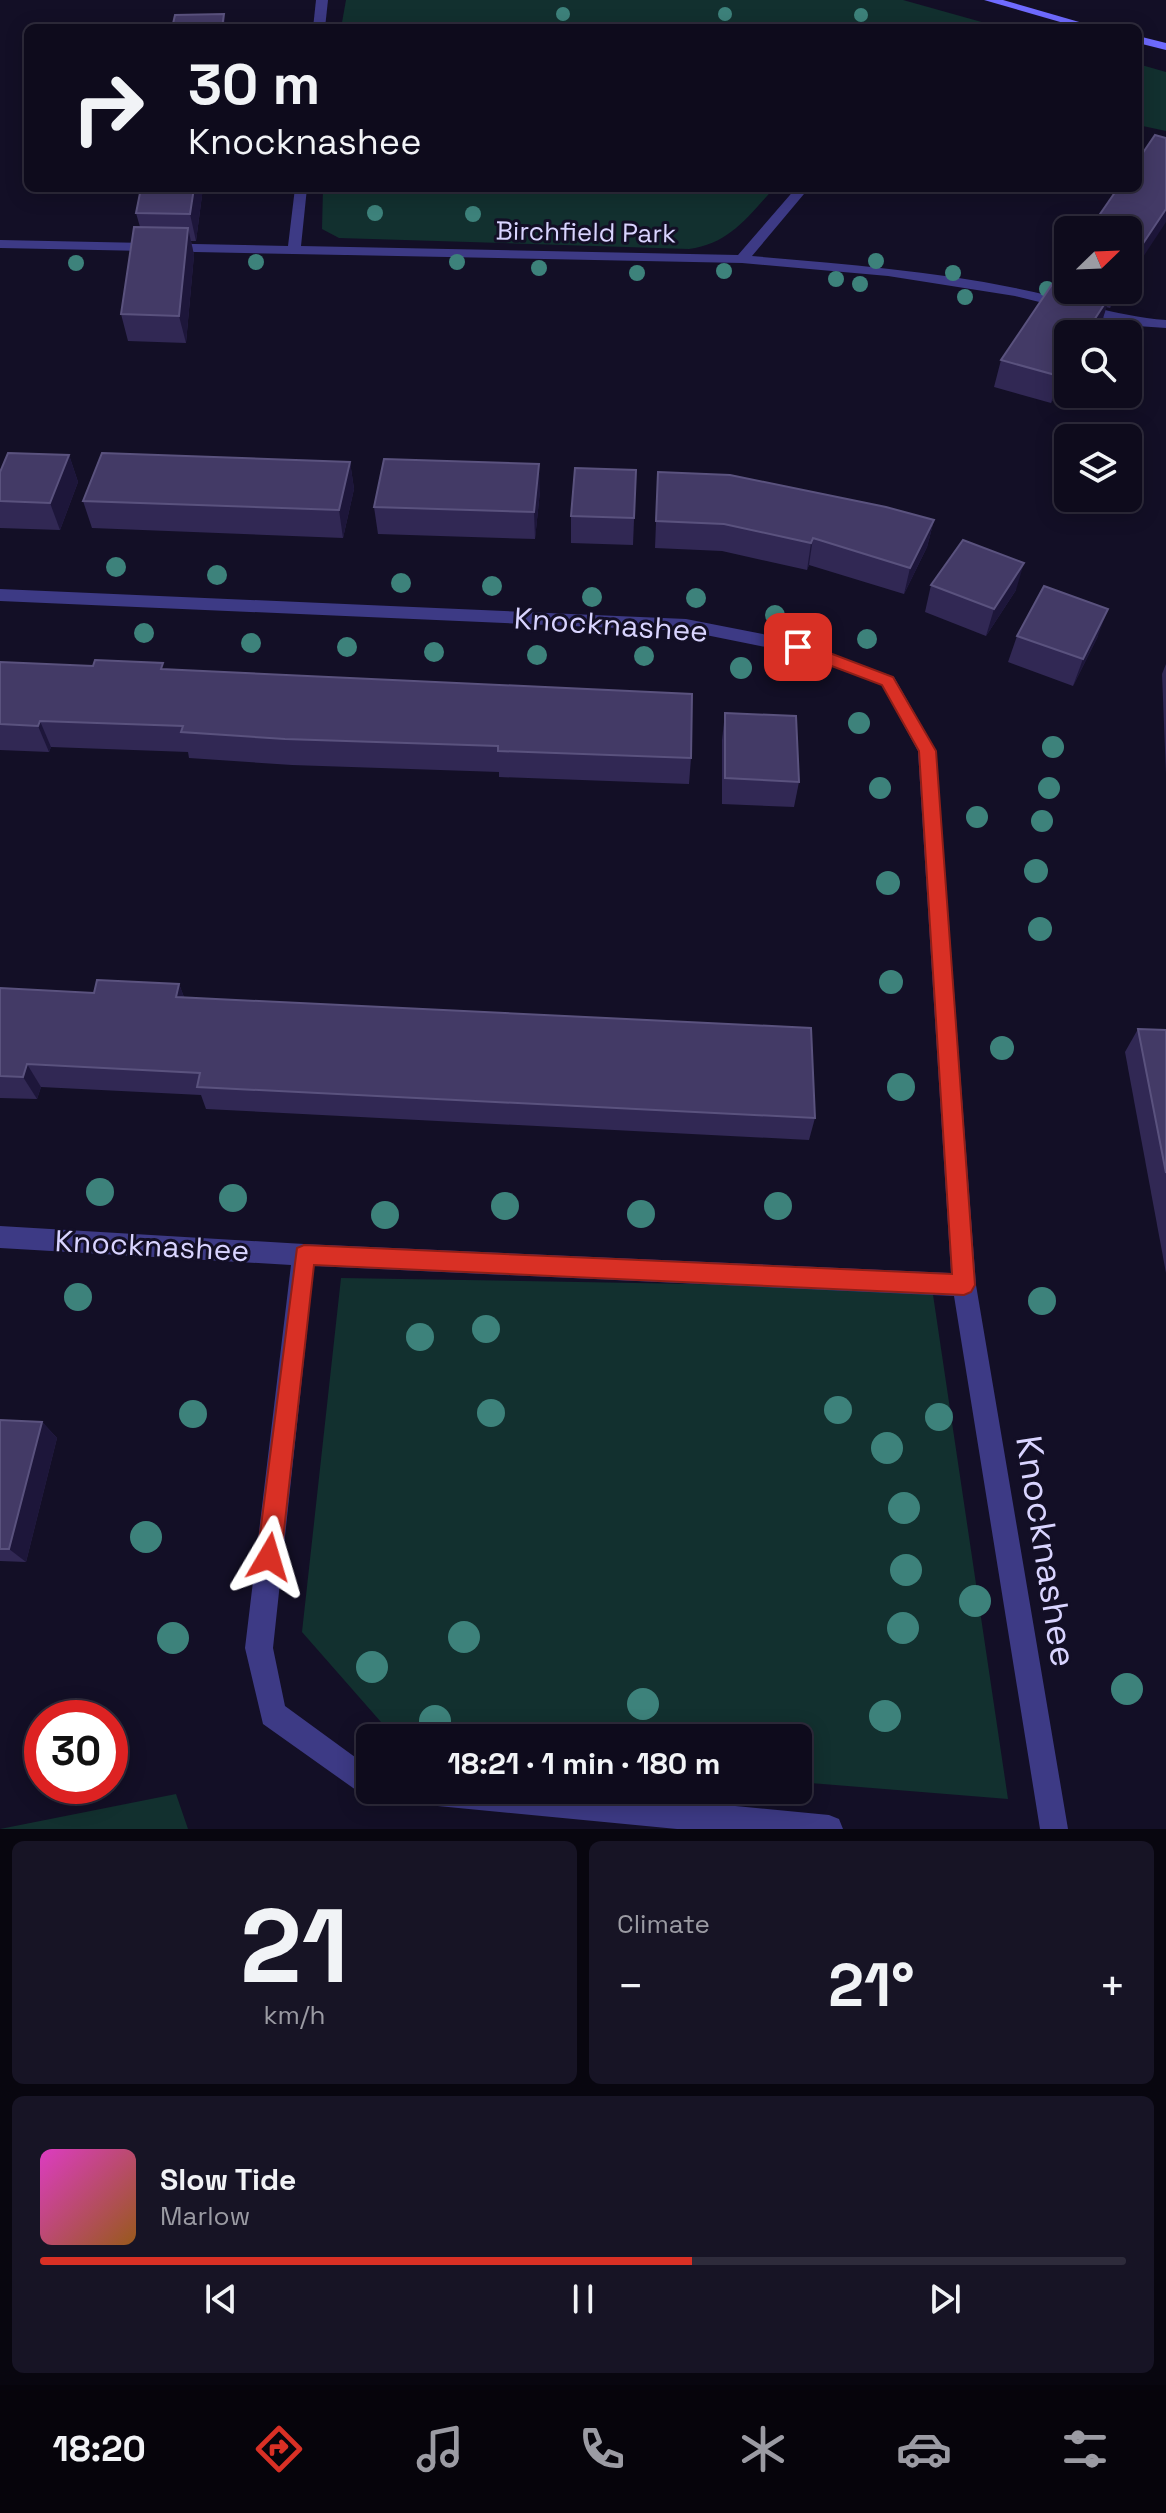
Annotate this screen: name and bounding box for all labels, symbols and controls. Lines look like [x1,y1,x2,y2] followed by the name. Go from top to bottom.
[188,49,320,120] text: 30 m
[56,56,160,160] icon: right
[188,119,421,165] text: Knocknashee
[495,213,677,251] street label: Birchfield Park
[1054,216,1142,304] north arrow
[1054,216,1142,512] map controls
[1054,320,1142,408] button: search
[1054,424,1142,512] button: layers
[513,598,709,651] street label: Knocknashee
[764,613,832,681] pin
[776,625,820,669] icon: arrive
[54,1221,250,1270] street label: Knocknashee
[1005,1432,1087,1670] street label: Knocknashee
[227,1515,311,1599] position arrow
[24,1700,128,1804] speed limit sign: 30
[448,1744,720,1783] text: 18:21 · 1 min · 180 m
[240,1880,349,2012] text: 21
[617,1907,710,1941] text: Climate
[828,1947,915,2024] text: 21°
[617,1958,644,2014] text: −
[1099,1958,1126,2014] text: +
[264,1998,325,2032] text: km/h
[160,2160,296,2199] text: Slow Tide
[160,2199,250,2233] text: Marlow
[199,2277,243,2321] icon: previous
[561,2277,605,2321] icon: pause
[923,2277,967,2321] icon: next
[251,2421,307,2477] icon: directions
[412,2421,468,2477] icon: music
[574,2421,630,2477] icon: phone
[735,2421,791,2477] icon: climate
[896,2421,952,2477] icon: car
[1057,2421,1113,2477] icon: filters
[53,2426,146,2472] text: 18:20

